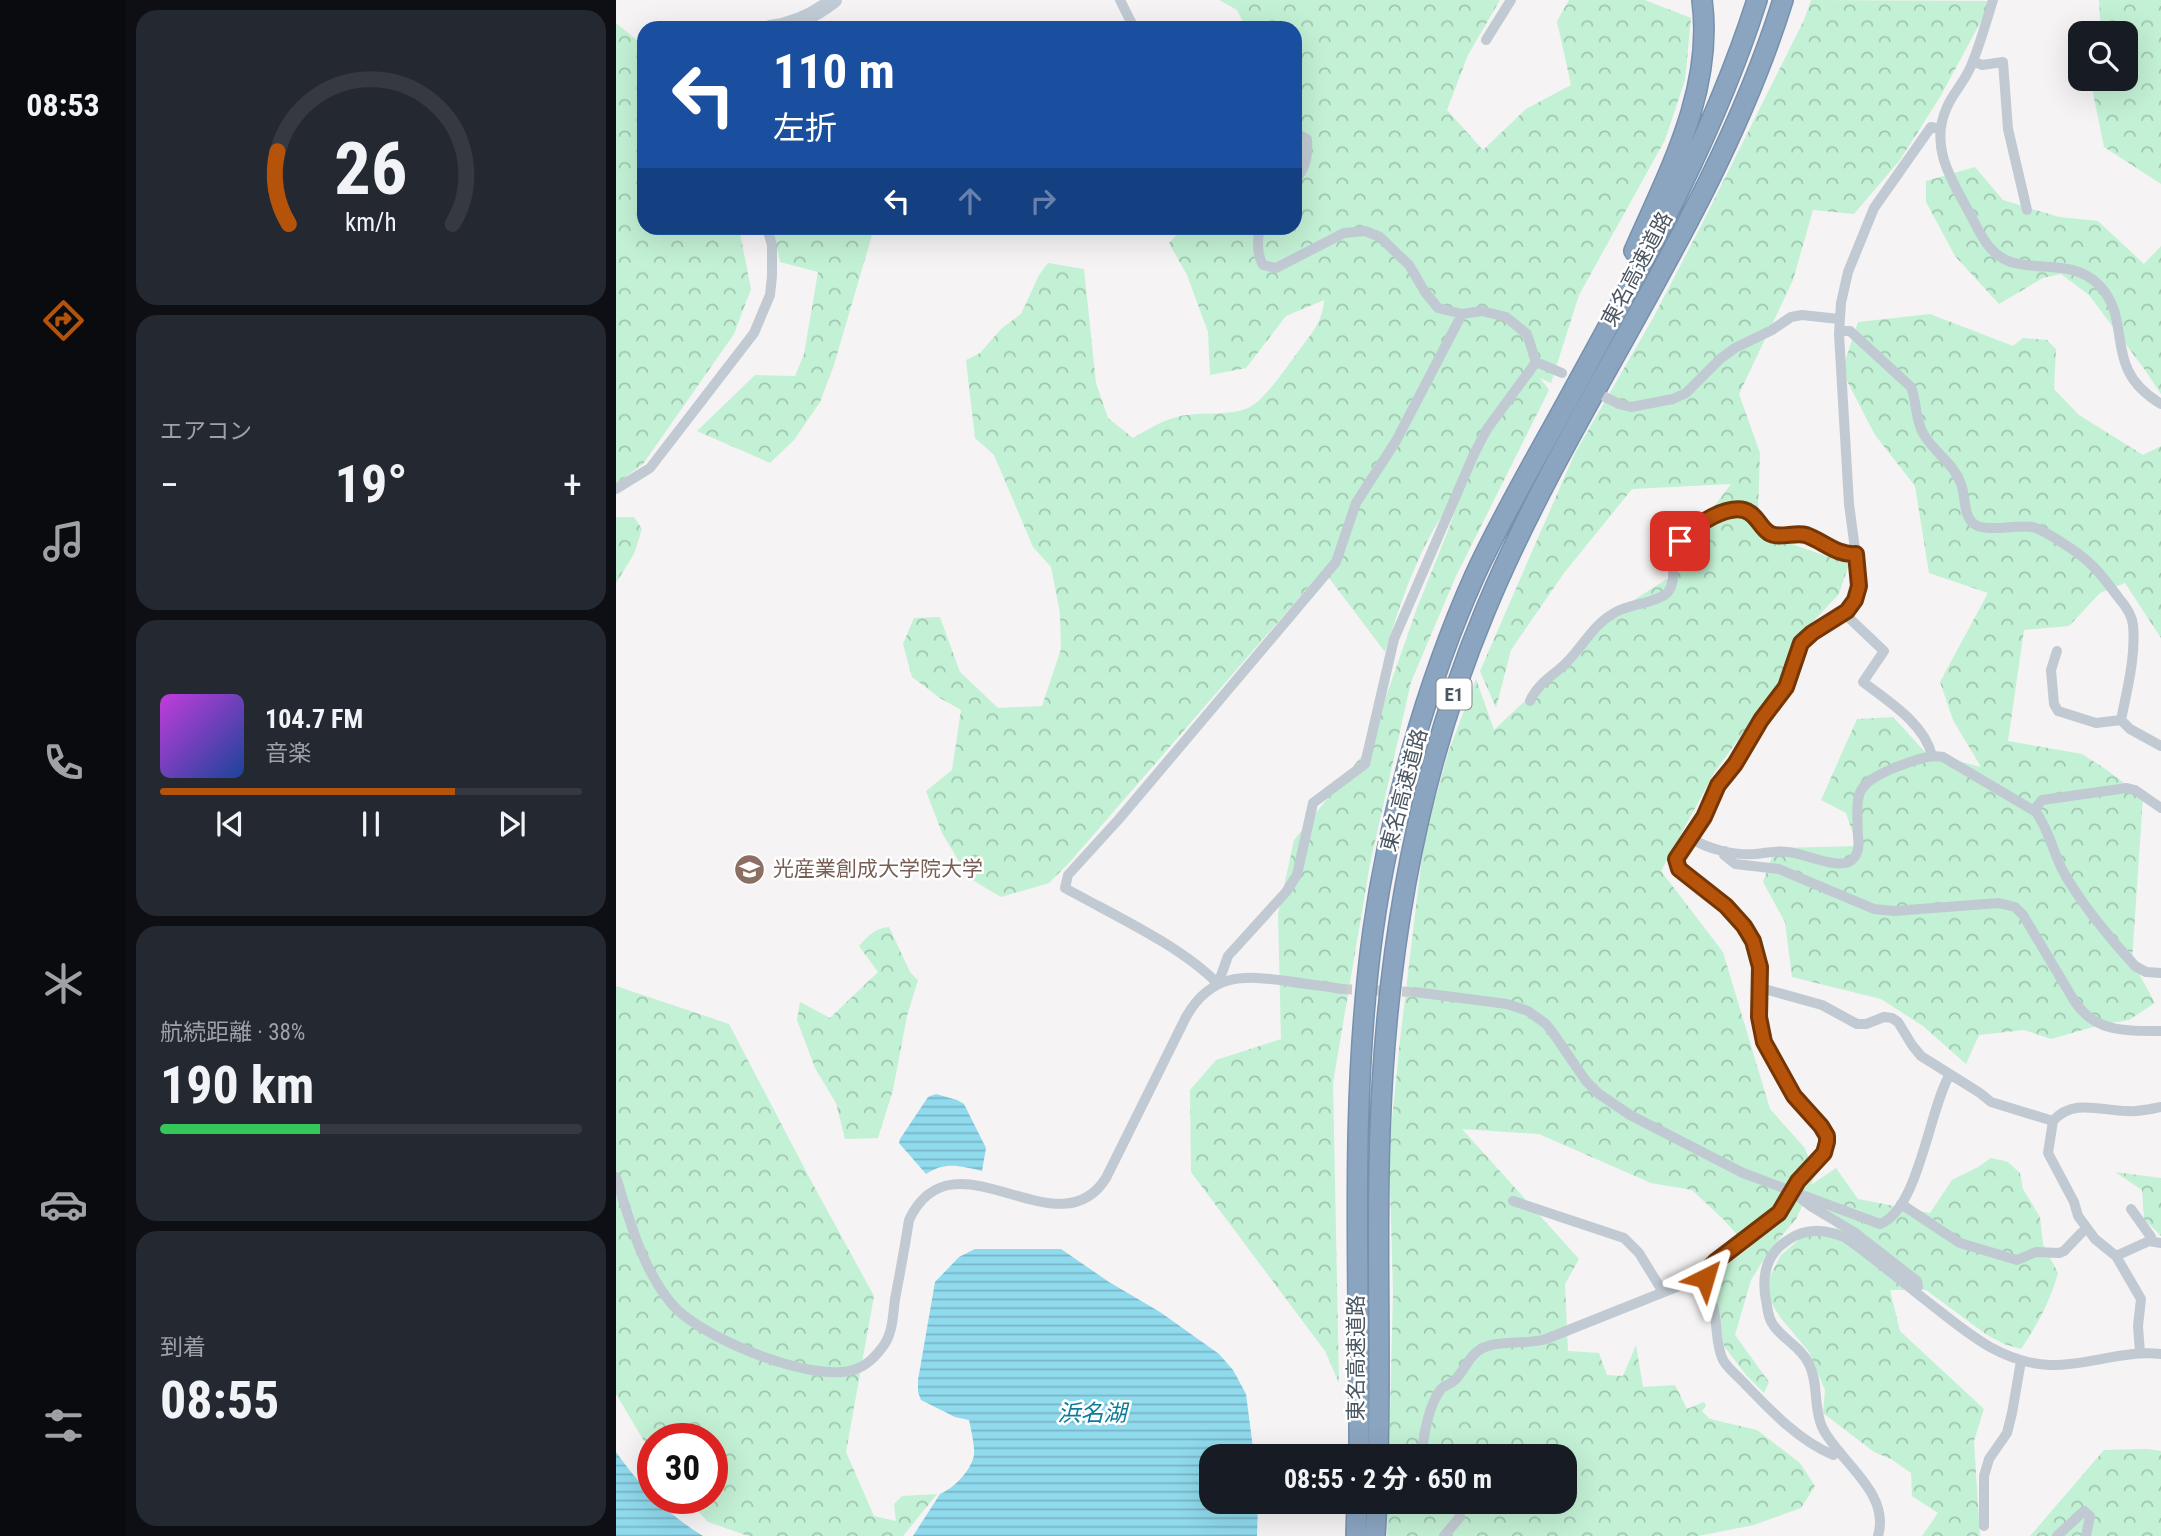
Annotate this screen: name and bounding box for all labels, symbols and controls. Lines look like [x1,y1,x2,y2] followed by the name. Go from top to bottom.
[2068,21,2138,91] map controls
[2068,21,2138,91] button: search
[773,43,895,100] text: 110 m
[658,49,749,140] icon: left
[26,86,100,124] text: 08:53
[773,109,837,147] text: 左折
[334,126,408,212] text: 26
[878,182,916,220] icon: left
[951,182,989,220] icon: ahead
[1024,182,1062,220] icon: right
[345,207,397,236] text: km/h
[1597,208,1677,330] street label: 東名高速道路
[39,296,88,345] icon: directions
[160,418,252,445] text: エアコン
[335,454,407,515] text: 19°
[160,463,179,507] text: −
[563,463,582,507] text: +
[1650,511,1710,571] pin
[39,517,88,566] icon: music
[1661,522,1699,560] icon: arrive
[1436,678,1472,709] road number: E1
[265,704,363,734] text: 104.7 FM
[1376,726,1432,854] street label: 東名高速道路
[39,738,88,787] icon: phone
[265,740,311,767] text: 音楽
[211,805,249,843] icon: previous
[352,805,390,843] icon: pause
[493,805,531,843] icon: next
[733,852,767,886] school or university icon: 光産業創成大学院大学
[773,857,983,881] place label: 光産業創成大学院大学
[39,959,88,1008] icon: climate
[160,1019,305,1046] text: 航続距離 · 38%
[160,1055,314,1116] text: 190 km
[39,1180,88,1229] icon: car
[1668,1241,1742,1315] position arrow
[1344,1295,1368,1421] street label: 東名高速道路
[160,1334,206,1361] text: 到着
[160,1370,279,1431] text: 08:55
[1058,1400,1130,1427] water label: 浜名湖
[39,1401,88,1450] icon: filters
[637,1423,728,1514] speed limit sign: 30
[1284,1464,1492,1494] text: 08:55 · 2 分 · 650 m

